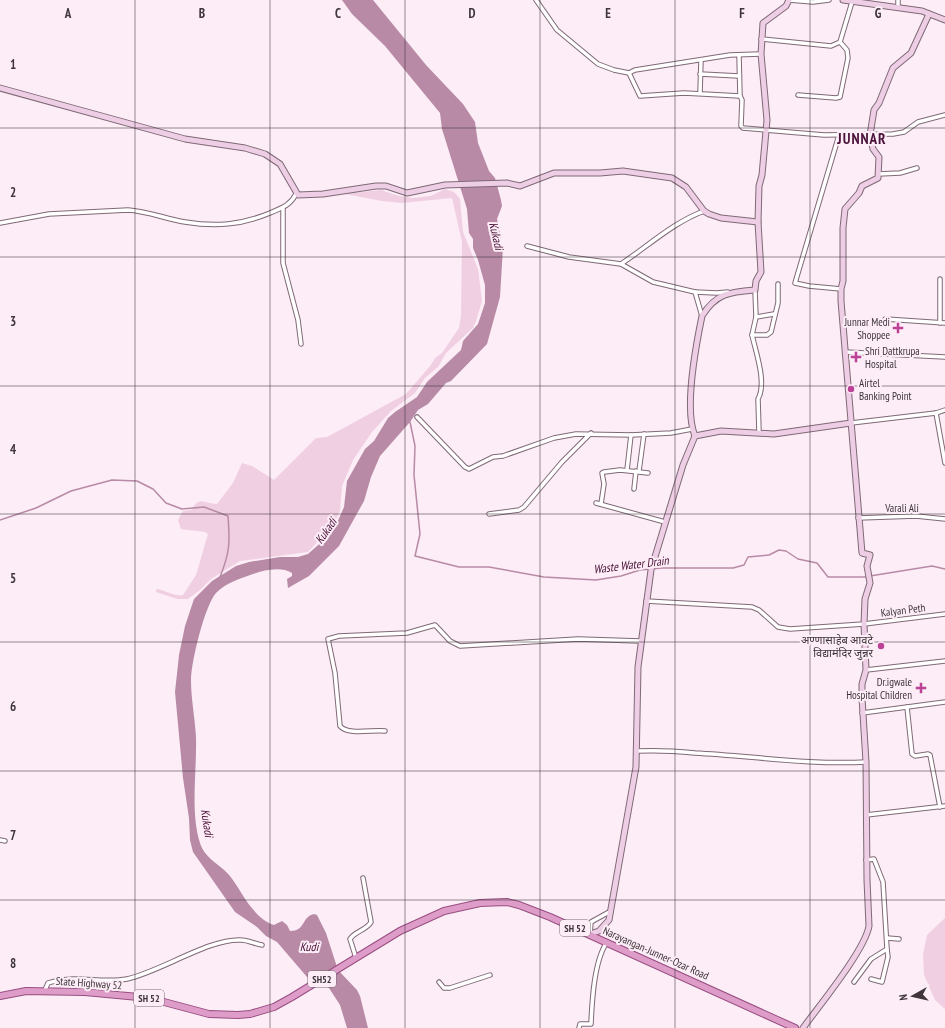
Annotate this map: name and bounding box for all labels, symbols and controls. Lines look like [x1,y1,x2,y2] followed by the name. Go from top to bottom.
[64,5,72,22] text: A
[199,5,205,22] text: B
[335,5,341,22] text: C
[469,5,476,22] text: D
[605,5,611,22] text: E
[739,5,745,22] text: F
[875,5,882,22] text: G
[10,56,16,73] text: 1
[836,129,887,148] district label: JUNNAR
[10,184,16,201] text: 2
[486,220,507,253] water label: Kukadi
[10,313,16,330] text: 3
[843,315,890,342] place label: Junnar Medi Shoppee
[893,323,903,333] marker: Junnar Medi Shoppee
[865,344,920,371] place label: Shri Dattkrupa Hospital
[850,351,862,363] marker: Shri Dattkrupa Hospital
[859,376,912,403] place label: Airtel Banking Point
[846,384,856,394] marker: Airtel Banking Point
[10,441,17,458] text: 4
[884,501,919,515] street label: Varali Ali
[311,514,341,547] water label: Kukadi
[592,552,670,577] water label: Waste Water Drain
[10,570,16,587] text: 5
[880,600,926,620] street label: Kalyan Peth
[801,633,873,660] place label: अण्णासाहेब आवटे विद्यामंदिर जुन्नर
[876,641,886,651] marker: अण्णासाहेब आवटे विद्यामंदिर जुन्नर
[846,675,912,702] place label: Dr.igwale Hospital Children
[915,682,927,694] marker: Dr.igwale Hospital Children
[10,698,16,715] text: 6
[198,808,217,839] water label: Kukadi
[10,827,16,844] text: 7
[560,920,590,936] road number: SH 52
[601,923,711,983] street label: Narayangan-Junner-Ozar Road
[300,939,320,954] water label: Kudi
[10,955,16,972] text: 8
[308,971,336,987] road number: SH52
[55,974,123,992] street label: State Highway 52
[893,976,933,1016] north arrow
[134,990,164,1006] road number: SH 52
[896,993,910,1001] text: N

